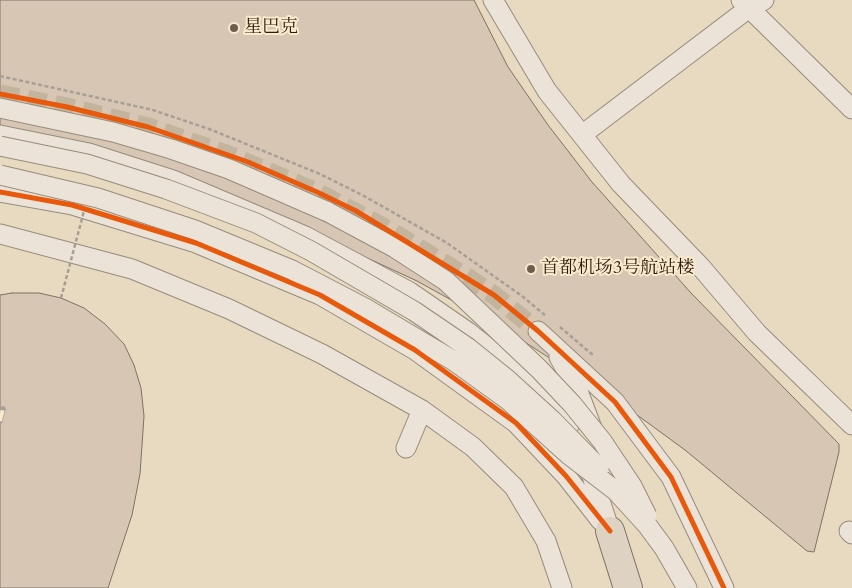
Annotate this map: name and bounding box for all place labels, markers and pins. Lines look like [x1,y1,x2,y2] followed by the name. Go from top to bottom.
[244,17,298,39] place label: 星巴克
[228,22,240,34] marker: 星巴克
[541,258,694,280] place label: 首都机场3号航站楼
[525,263,537,275] marker: 首都机场3号航站楼

